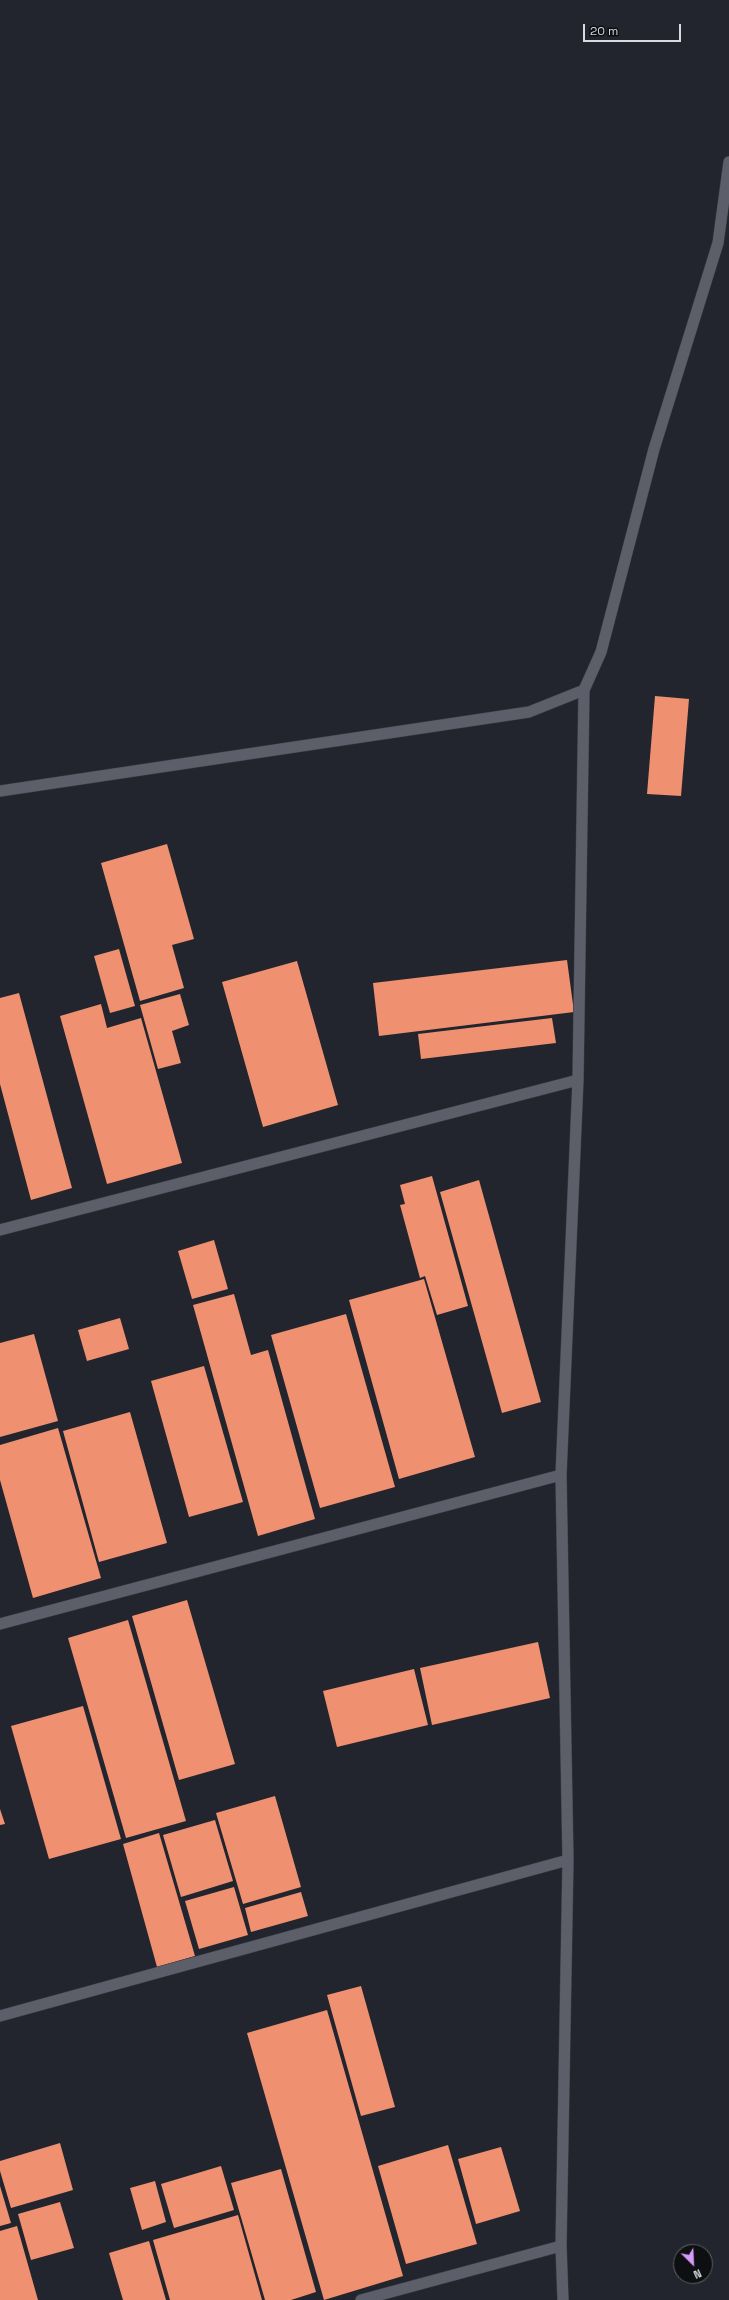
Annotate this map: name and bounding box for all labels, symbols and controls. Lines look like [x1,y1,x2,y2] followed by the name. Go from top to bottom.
[585,16,683,42] scale bar
[590,23,618,39] text: 20 m
[673,2244,713,2284] north arrow
[691,2266,704,2282] text: N

